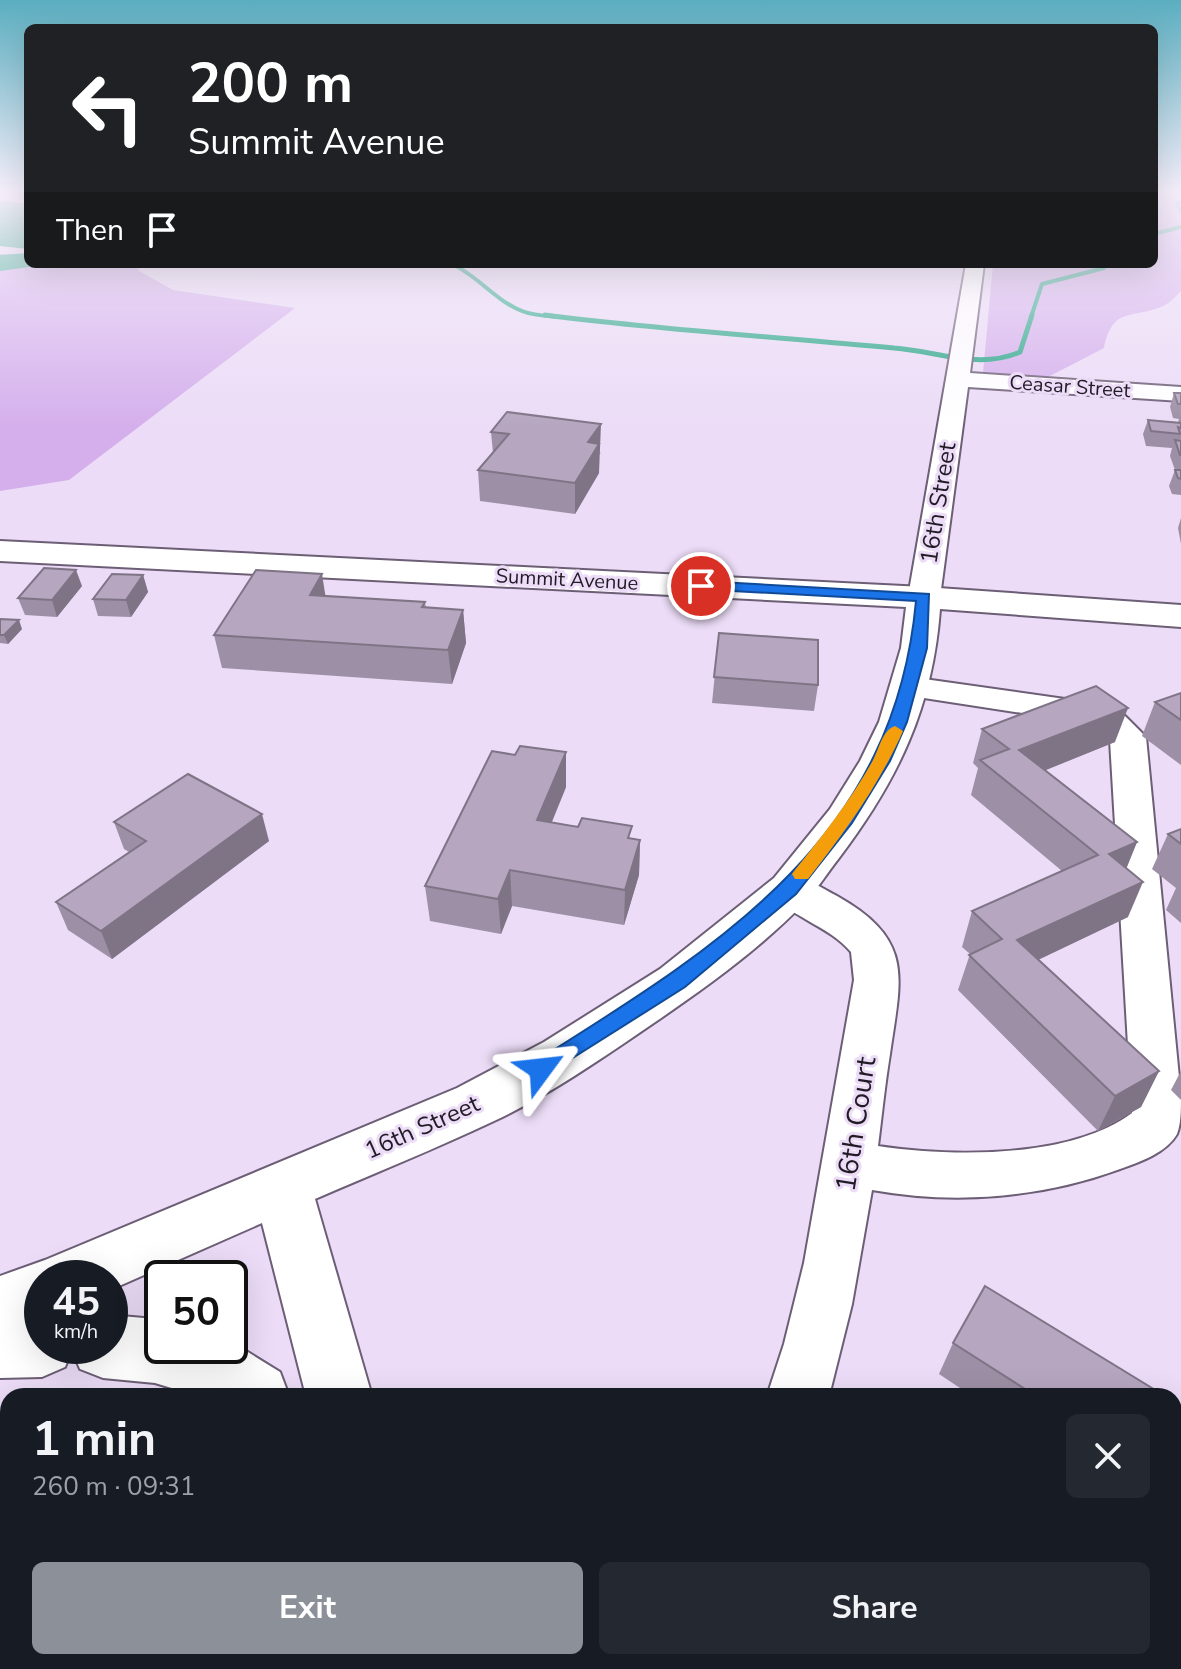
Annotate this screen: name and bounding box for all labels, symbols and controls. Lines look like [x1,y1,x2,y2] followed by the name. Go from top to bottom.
[188,45,353,122] text: 200 m
[56,56,160,160] icon: left
[188,118,445,167] text: Summit Avenue
[140,208,184,252] icon: arrive
[56,210,124,251] text: Then
[1009,369,1132,404] street label: Ceasar Street
[913,439,963,566] street label: 16th Street
[667,552,735,620] pin
[495,562,639,597] street label: Summit Avenue
[679,564,723,608] icon: arrive
[499,1027,583,1111] position arrow
[827,1054,885,1194] street label: 16th Court
[360,1087,485,1167] street label: 16th Street
[144,1260,248,1364] speed limit sign: 50
[52,1275,100,1329] text: 45
[54,1318,98,1345] text: km/h
[32,1406,156,1472] text: 1 min
[1066,1414,1150,1498] button: close
[32,1469,195,1504] text: 260 m · 09:31
[32,1562,583,1654] button: Exit
[599,1562,1150,1654] button: Share

